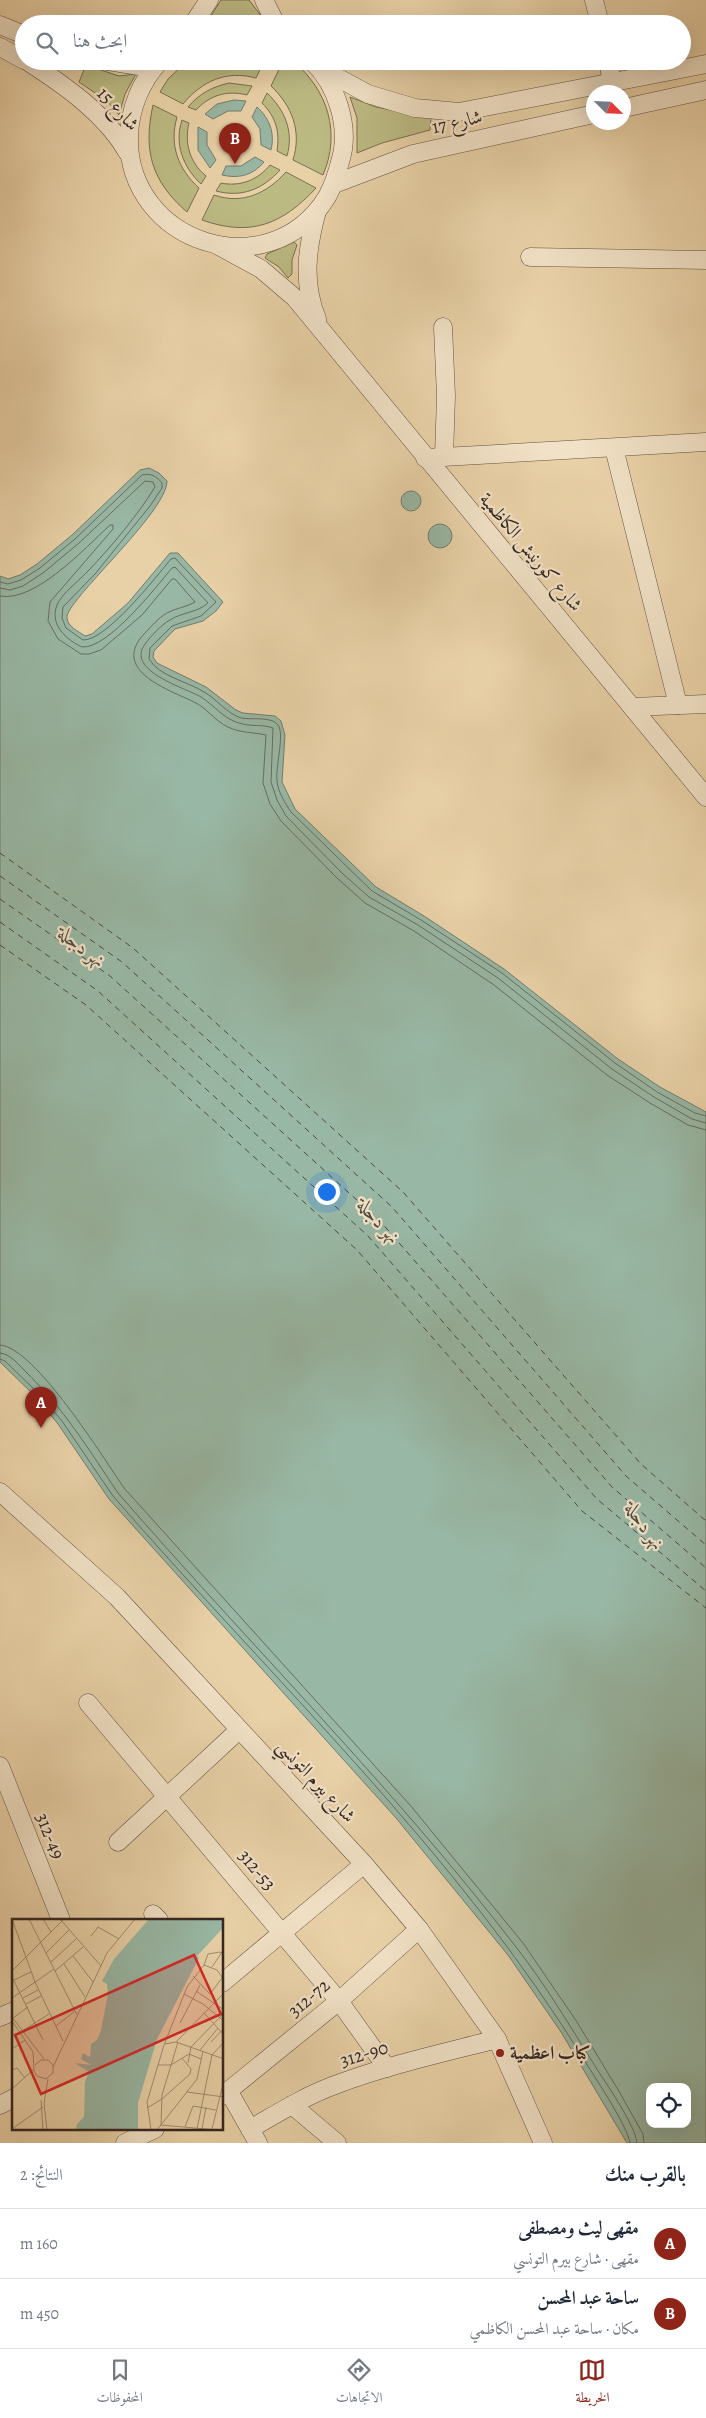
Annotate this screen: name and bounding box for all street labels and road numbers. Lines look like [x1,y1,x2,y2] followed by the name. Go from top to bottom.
[89,81,145,138] street label: شارع 15
[429,104,485,142] street label: شارع 17
[472,487,589,618] street label: شارع كورنيش الكاظمية
[268,1734,361,1831] street label: شارع بيرم التونسي
[29,1809,71,1863] street label: 312-49
[232,1844,282,1896] street label: 312-53
[282,1973,336,2023] street label: 312-72
[337,2034,391,2074] street label: 312-90

